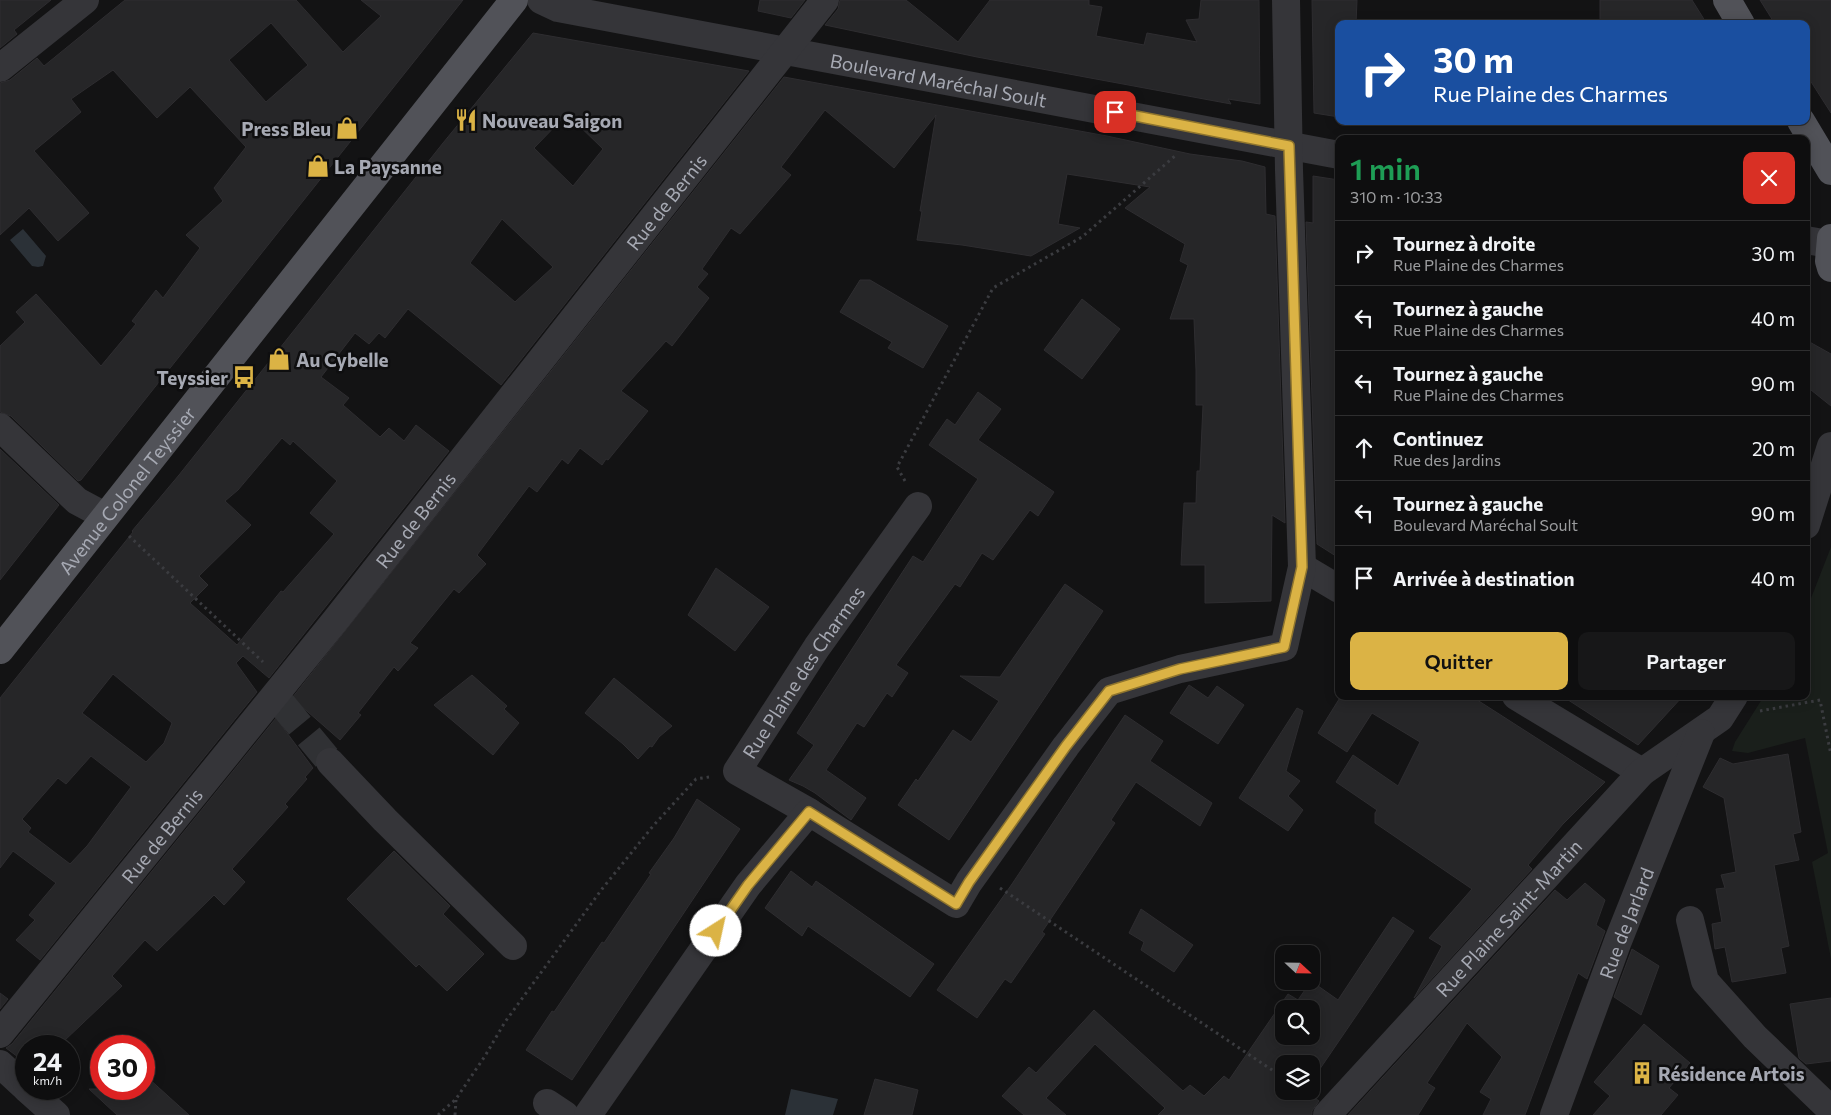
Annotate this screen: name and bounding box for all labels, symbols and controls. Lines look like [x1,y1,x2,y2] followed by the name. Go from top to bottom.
[1433,37,1514,80] text: 30 m
[1350,40,1415,105] icon: right
[828,48,1049,111] street label: Boulevard Maréchal Soult
[1433,80,1668,107] text: Rue Plaine des Charmes
[1094,91,1136,133] pin
[1101,98,1129,126] icon: arrive
[453,107,479,133] restaurant icon: Nouveau Saigon
[482,109,622,132] place label: Nouveau Saigon
[334,115,360,141] shop icon: Press Bleu
[241,117,331,140] place label: Press Bleu
[621,149,711,254] street label: Rue de Bernis
[1350,149,1421,186] text: 1 min
[1743,152,1795,204] button: close
[305,153,331,179] shop icon: La Paysanne
[334,155,442,178] place label: La Paysanne
[1350,187,1443,206] text: 310 m · 10:33
[1393,232,1535,255] text: Tournez à droite
[1350,239,1378,267] icon: right
[1752,242,1795,265] text: 30 m
[1393,255,1564,274] text: Rue Plaine des Charmes
[1393,297,1543,320] text: Tournez à gauche
[1350,304,1378,332] icon: left
[1751,307,1795,330] text: 40 m
[1393,320,1564,339] text: Rue Plaine des Charmes
[266,346,292,372] shop icon: Au Cybelle
[296,348,389,371] place label: Au Cybelle
[1393,362,1543,385] text: Tournez à gauche
[231,364,257,390] bus stop icon: Teyssier
[156,366,228,389] place label: Teyssier
[1350,369,1378,397] icon: left
[1751,372,1795,395] text: 90 m
[1393,385,1564,404] text: Rue Plaine des Charmes
[53,401,200,578] street label: Avenue Colonel Teyssier
[1393,427,1483,450] text: Continuez
[1350,434,1378,462] icon: ahead
[1752,437,1795,460] text: 20 m
[1393,450,1501,469] text: Rue des Jardins
[370,467,460,572] street label: Rue de Bernis
[1393,492,1543,515] text: Tournez à gauche
[1350,499,1378,527] icon: left
[1751,502,1795,525] text: 90 m
[1393,515,1578,534] text: Boulevard Maréchal Soult
[1350,564,1378,592] icon: arrive
[1393,567,1575,590] text: Arrivée à destination
[1751,567,1795,590] text: 40 m
[737,581,869,762] street label: Rue Plaine des Charmes
[1350,632,1568,690] button: Quitter
[1578,632,1795,690] button: Partager
[116,783,207,887] street label: Rue de Bernis
[1431,834,1586,1001] street label: Rue Plaine Saint-Martin
[1594,864,1658,982] street label: Rue de Jarlard
[689,904,741,956] position arrow
[1275,945,1320,990] north arrow
[1275,945,1320,1100] map controls
[1275,1000,1320,1045] button: search
[90,1035,155,1100] speed limit sign: 30
[33,1046,62,1076] text: 24
[1275,1055,1320,1100] button: layers
[1629,1060,1655,1086] building icon: Résidence Artois
[1658,1062,1805,1085] place label: Résidence Artois
[33,1073,62,1087] text: km/h

